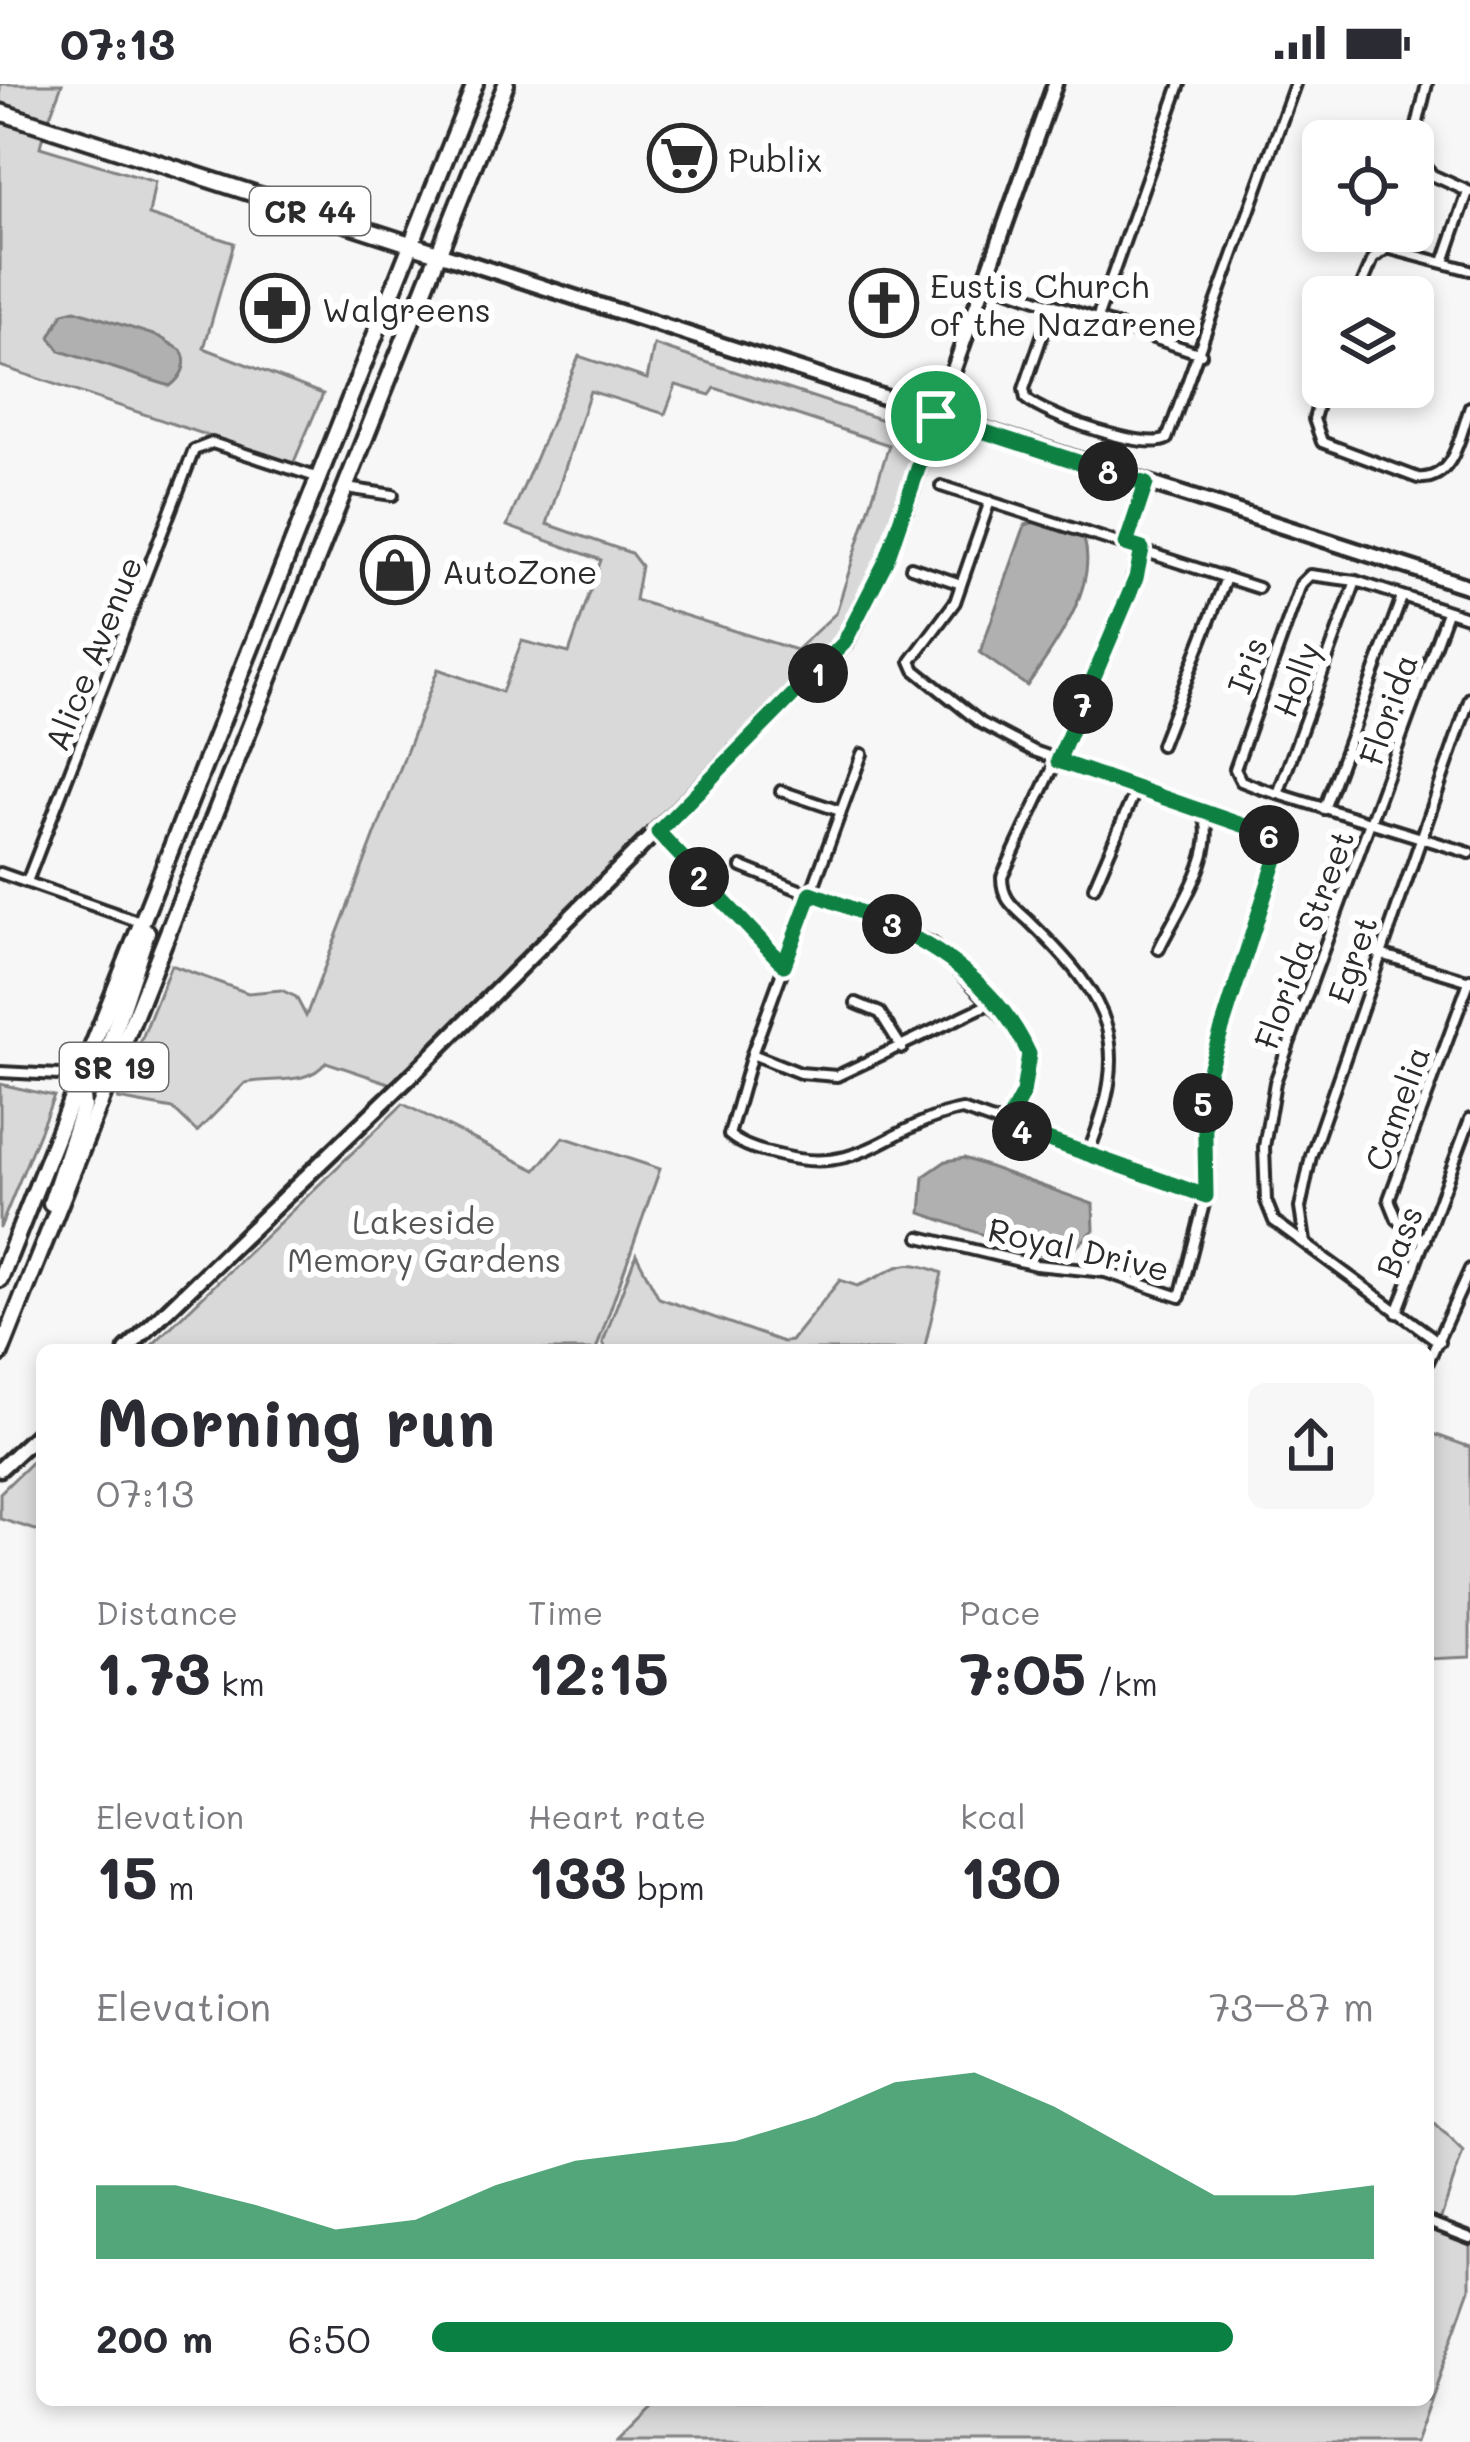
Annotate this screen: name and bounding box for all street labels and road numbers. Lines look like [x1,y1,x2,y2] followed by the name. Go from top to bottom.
[250,187,370,235] road number: CR 44
[34,550,150,756] street label: Alice Avenue
[1216,631,1276,699] street label: Iris
[1262,636,1329,723] street label: Holly
[1348,648,1426,770] street label: Florida
[1243,824,1363,1054] street label: Florida Street
[1316,910,1386,1008] street label: Egret
[1354,1040,1438,1176] street label: Camelia
[60,1043,168,1091] road number: SR 19
[1365,1199,1431,1283] street label: Bass
[984,1206,1174,1291] street label: Royal Drive

